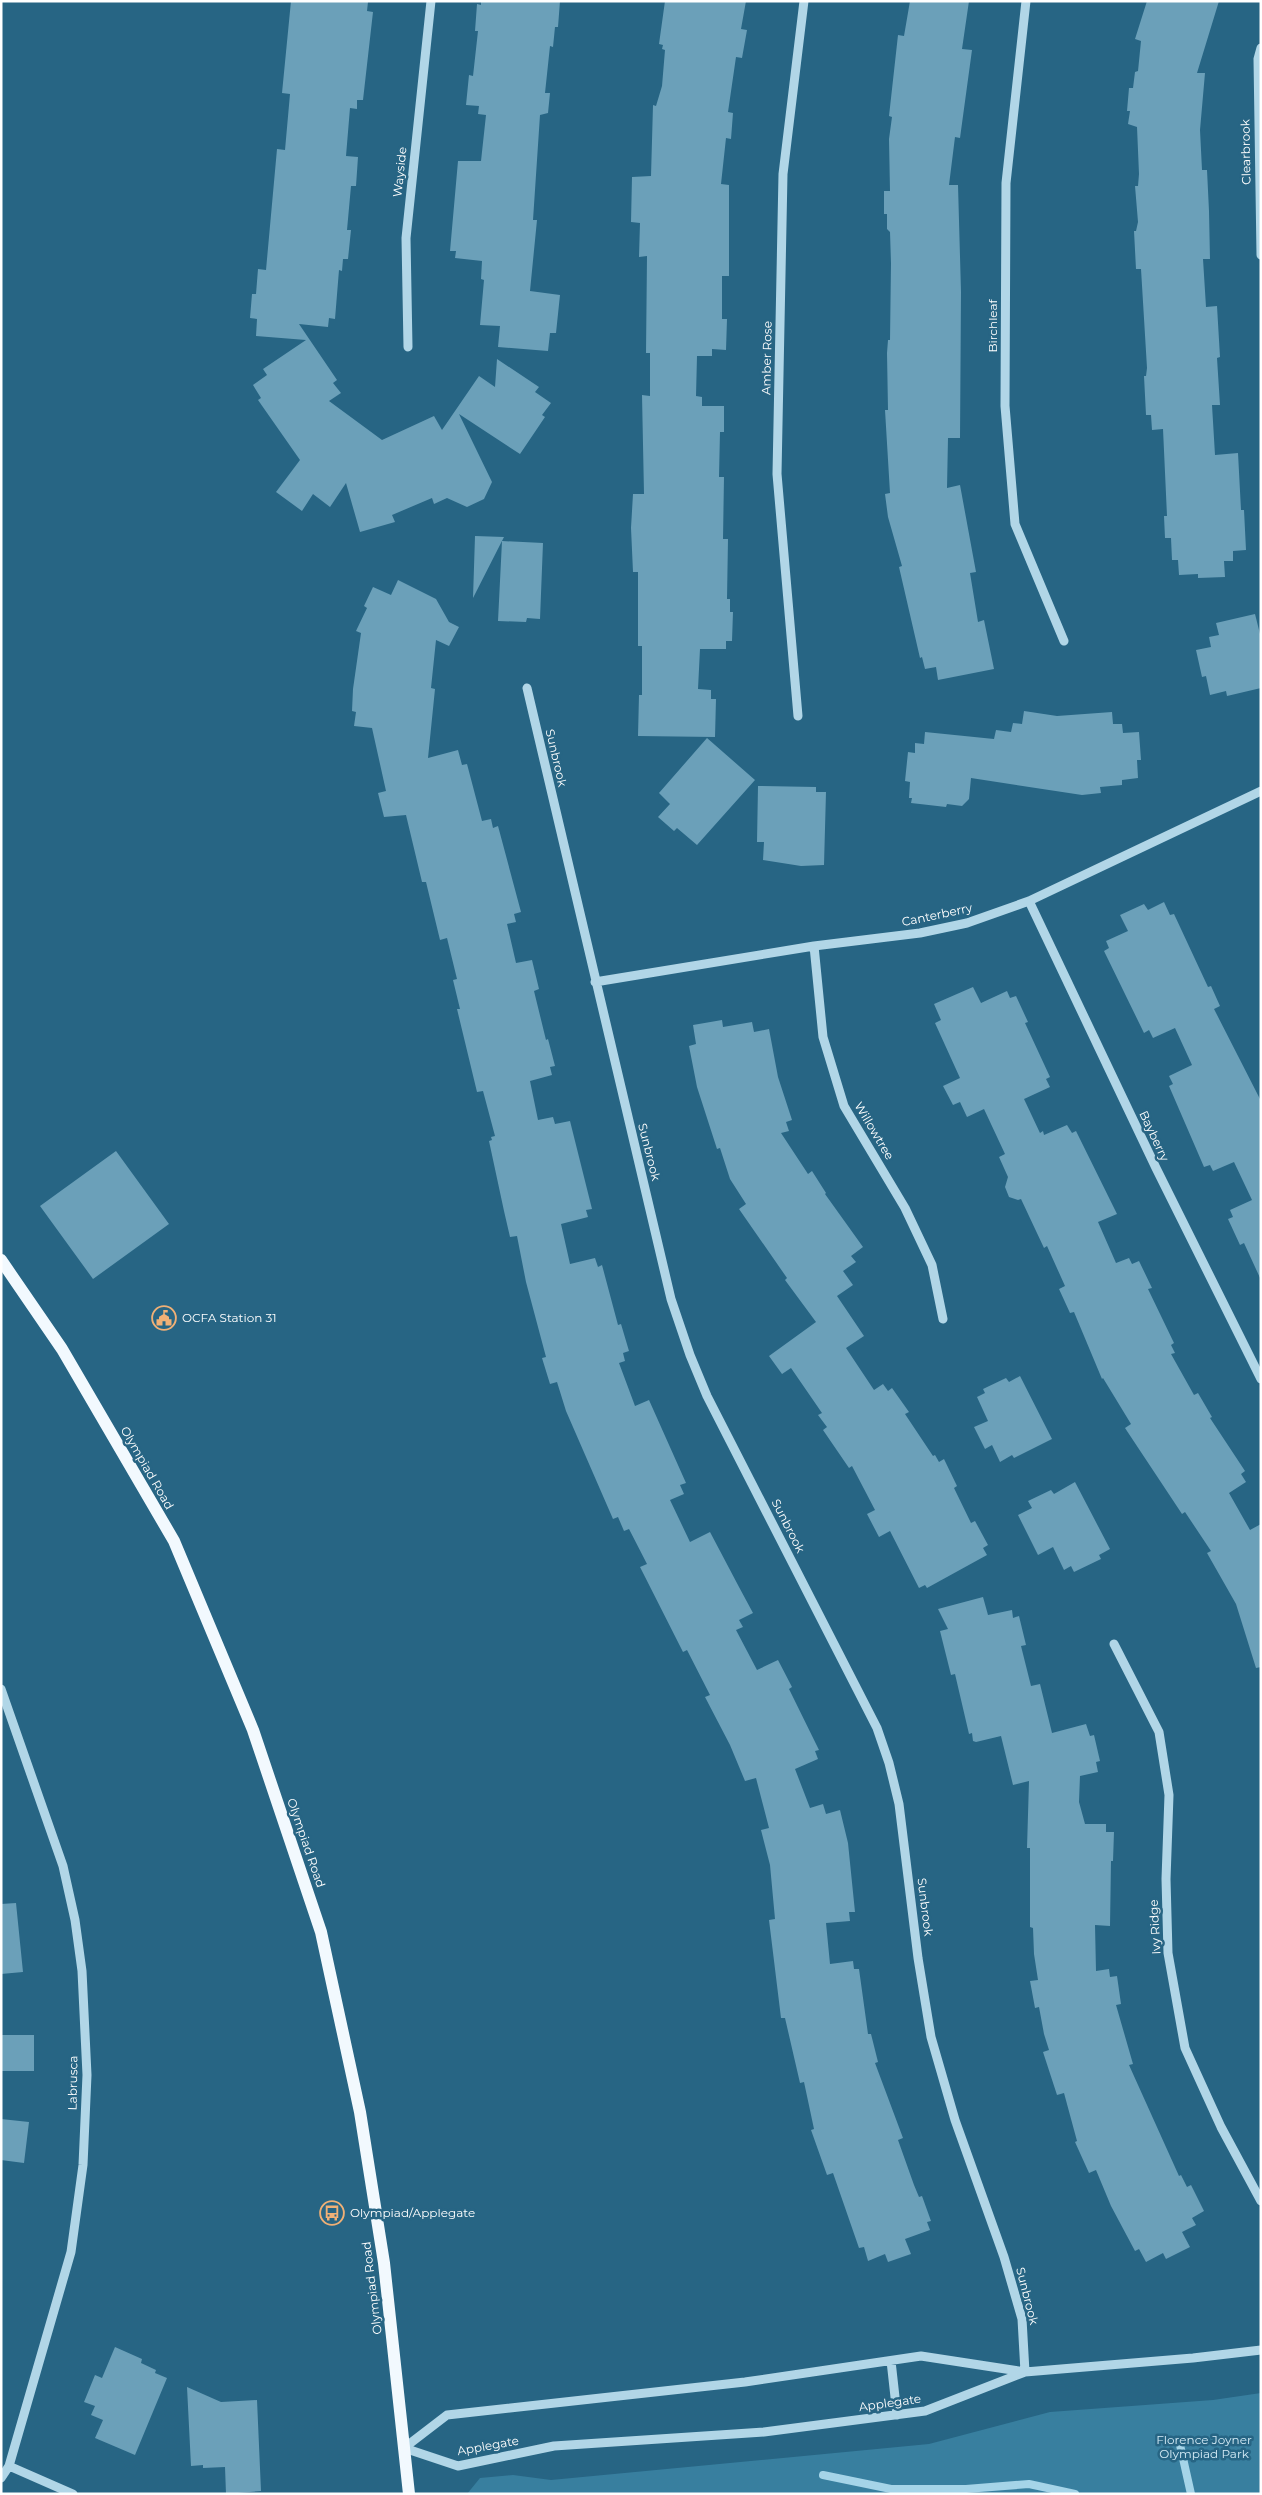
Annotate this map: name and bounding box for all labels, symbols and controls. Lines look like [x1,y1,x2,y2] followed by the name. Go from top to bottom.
[1237,118,1254,185] street label: Clearbrook
[389,146,410,198] street label: Wayside
[985,298,1000,353] street label: Birchleaf
[758,321,775,395] street label: Amber Rose
[543,728,571,789] street label: Sunbrook
[900,900,974,929] street label: Canterberry
[851,1099,898,1162] street label: Willowtree
[1136,1108,1173,1164] street label: Bayberry
[635,1122,664,1183] street label: Sunbrook
[151,1305,177,1331] public building icon: OCFA Station 31
[182,1310,277,1325] place label: OCFA Station 31
[118,1423,177,1512] street label: Olympiad Road
[768,1496,809,1556] street label: Sunbrook
[284,1796,329,1890] street label: Olympiad Road
[914,1877,937,1938] street label: Sunbrook
[1146,1899,1163,1955] street label: Ivy Ridge
[65,2055,80,2111] street label: Labrusca
[319,2200,345,2226] bus stop icon: Olympiad/Applegate
[350,2205,475,2220] place label: Olympiad/Applegate
[358,2241,385,2335] street label: Olympiad Road
[1013,2266,1042,2327] street label: Sunbrook
[858,2391,922,2414] street label: Applegate
[1156,2432,1252,2461] park label: Florence Joyner Olympiad Park
[456,2433,520,2458] street label: Applegate

